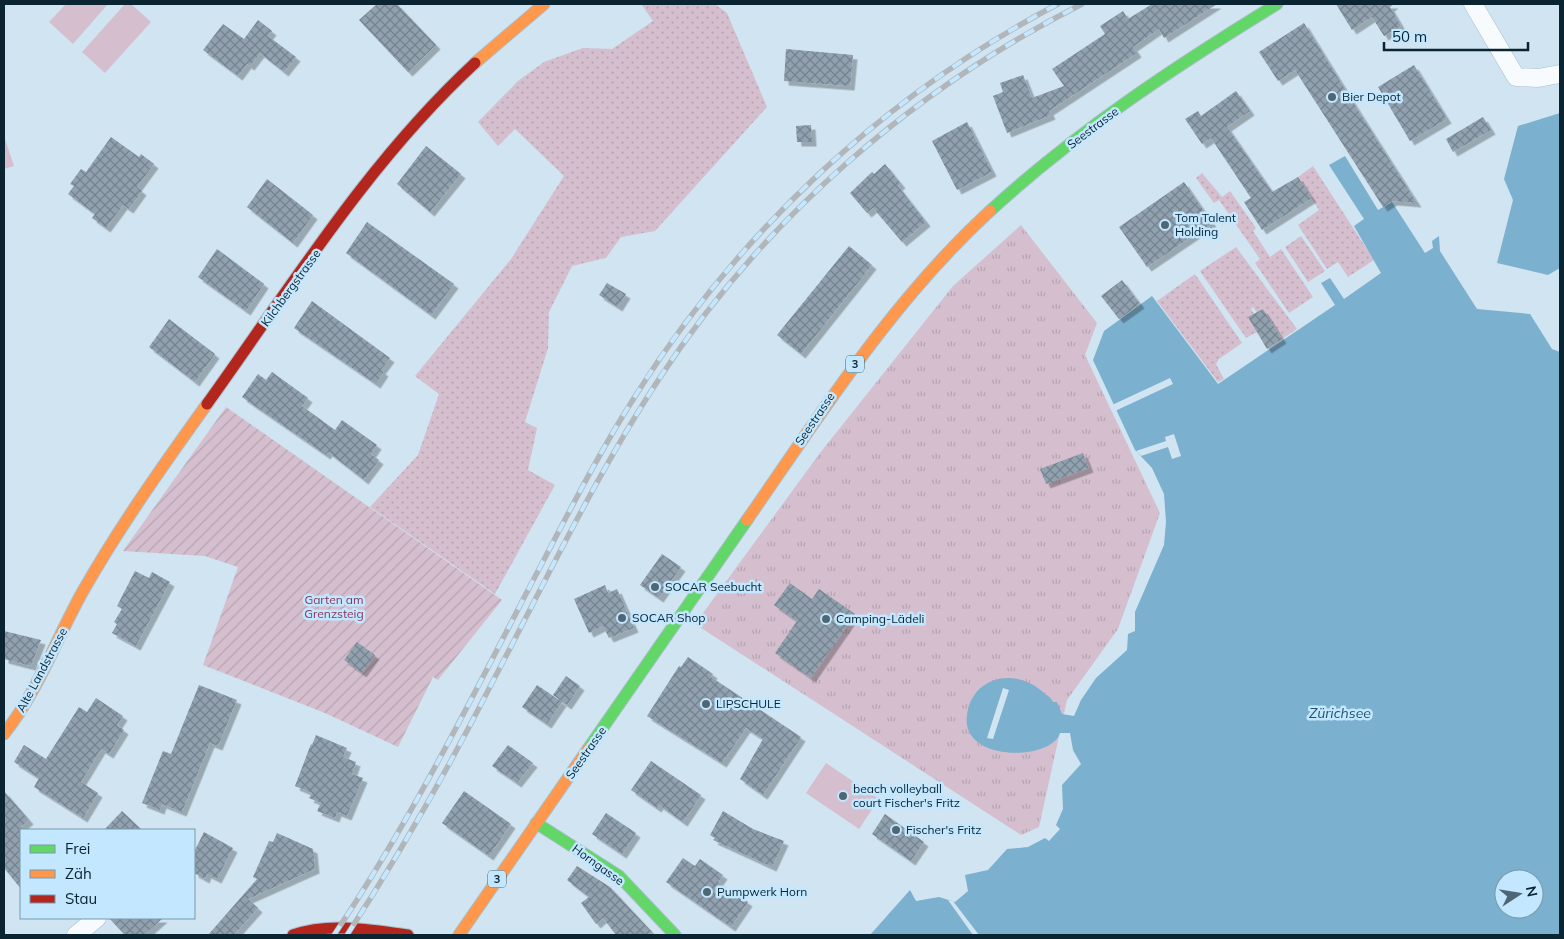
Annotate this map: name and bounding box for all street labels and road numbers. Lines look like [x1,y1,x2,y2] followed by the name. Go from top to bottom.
[1064,103,1121,152] street label: Seestrasse
[258,246,324,329] street label: Kilchbergstrasse
[846,356,864,372] road number: 3
[791,389,838,448] street label: Seestrasse
[13,625,70,715] street label: Alte Landstrasse
[562,724,609,782] street label: Seestrasse
[569,841,627,888] street label: Horngasse
[488,871,506,888] road number: 3

